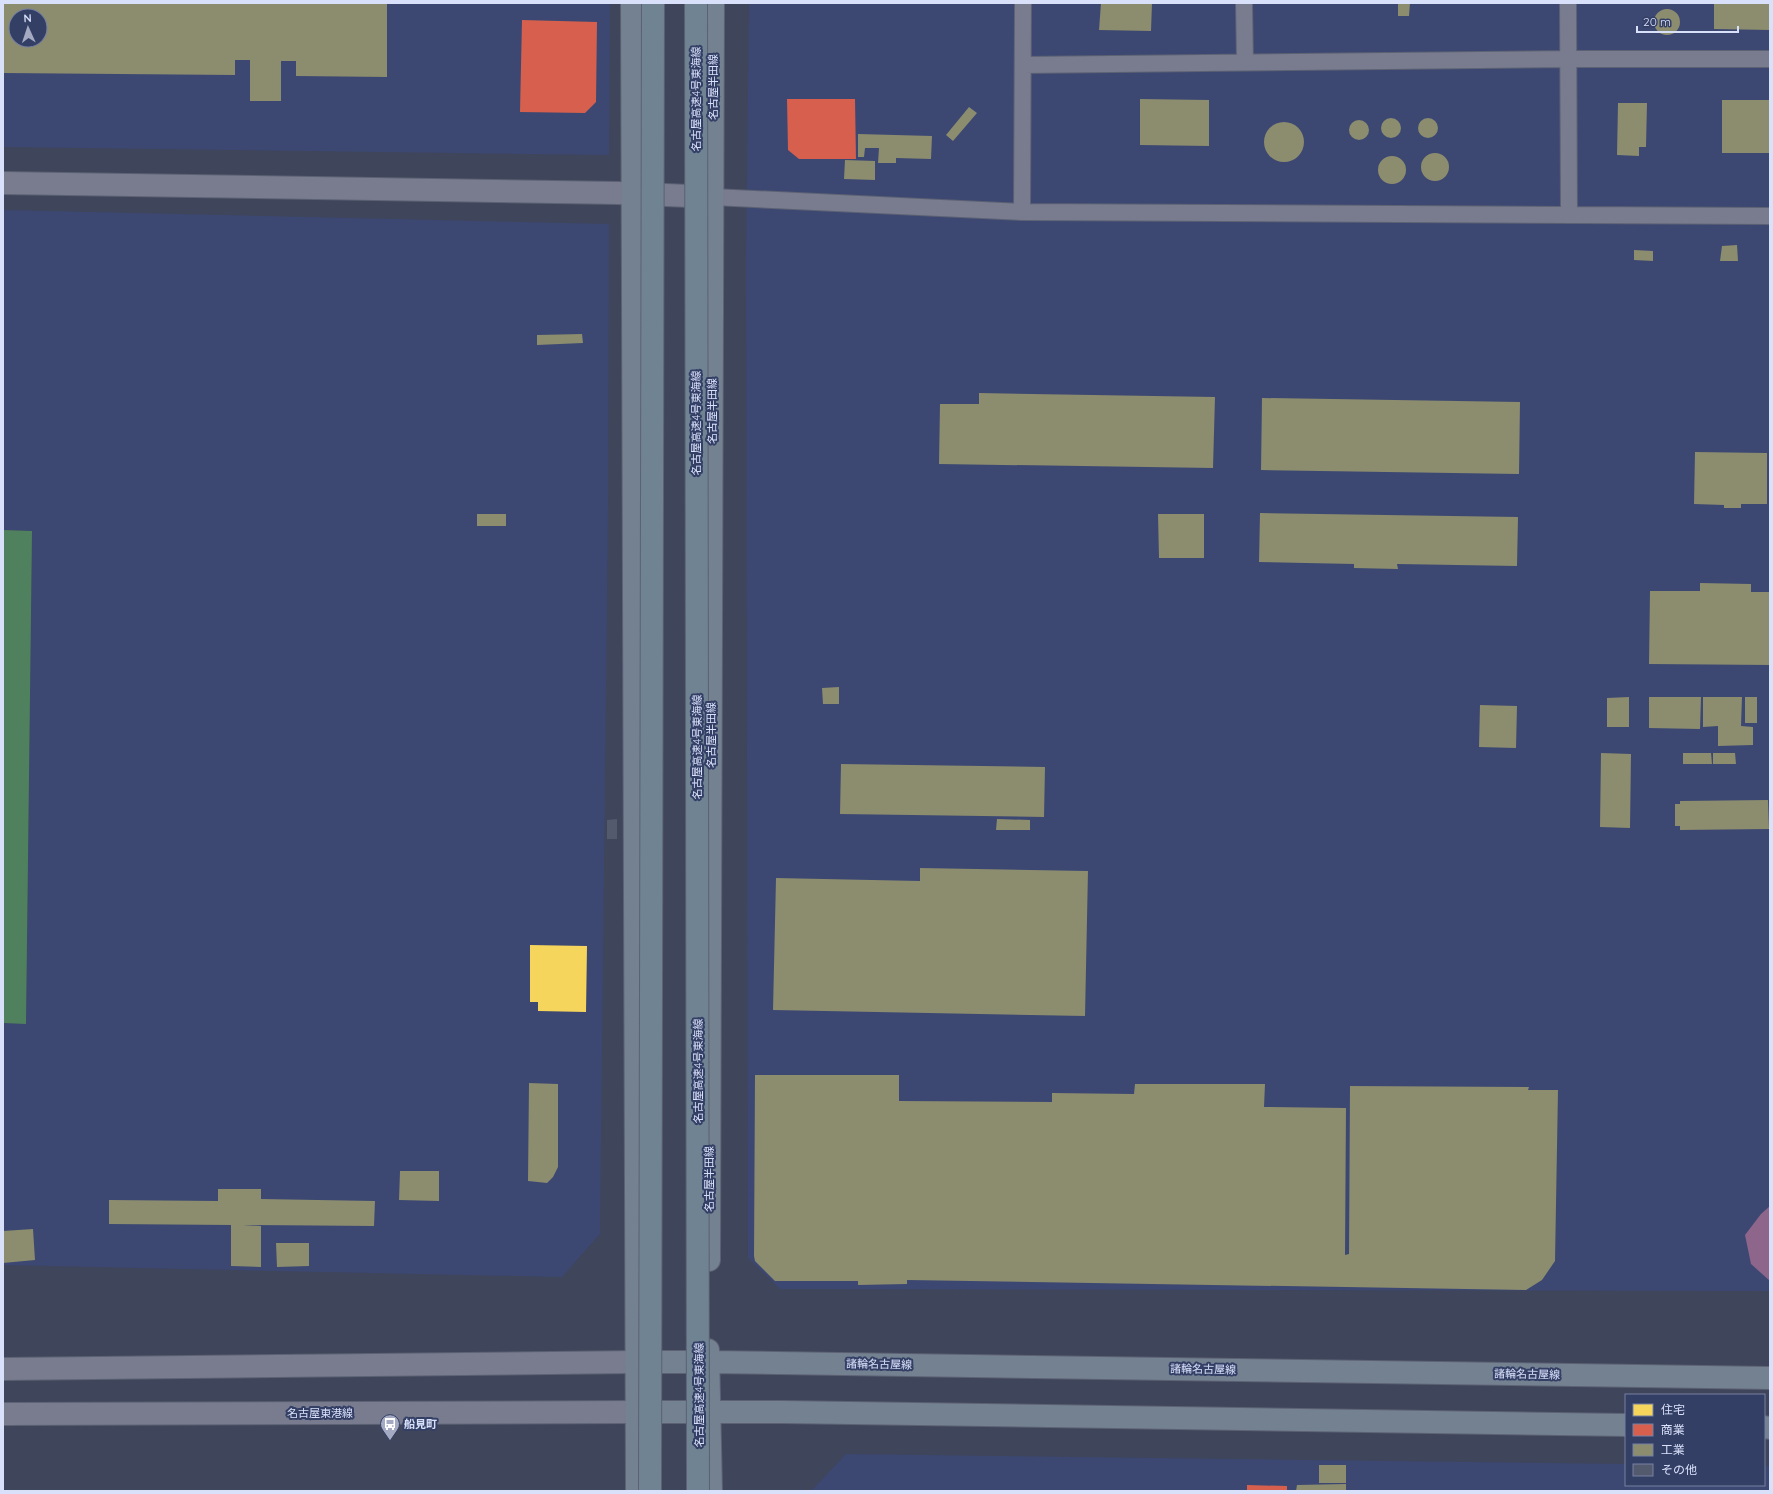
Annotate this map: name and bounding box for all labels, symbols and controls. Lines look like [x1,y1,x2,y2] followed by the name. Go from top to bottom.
[8,8,48,48] north arrow
[1637,8,1738,34] scale bar
[23,11,32,25] text: N
[1643,14,1671,29] text: 20 m
[689,47,703,151] street label: 名古屋高速4号東海線
[706,54,720,120] street label: 名古屋半田線
[689,371,703,475] street label: 名古屋高速4号東海線
[705,378,719,444] street label: 名古屋半田線
[690,695,704,799] street label: 名古屋高速4号東海線
[704,702,718,768] street label: 名古屋半田線
[691,1019,705,1123] street label: 名古屋高速4号東海線
[702,1146,716,1212] street label: 名古屋半田線
[692,1343,706,1447] street label: 名古屋高速4号東海線
[846,1356,912,1372] street label: 諸輪名古屋線
[1170,1361,1236,1377] street label: 諸輪名古屋線
[1494,1366,1560,1382] street label: 諸輪名古屋線
[1625,1394,1765,1486] legend
[1661,1402,1685,1417] text: 住宅
[287,1406,353,1420] street label: 名古屋東港線
[379,1413,401,1441] bus stop icon: 船見町
[404,1417,437,1431] place label: 船見町
[1661,1422,1685,1437] text: 商業
[1661,1442,1685,1457] text: 工業
[1661,1462,1697,1477] text: その他

